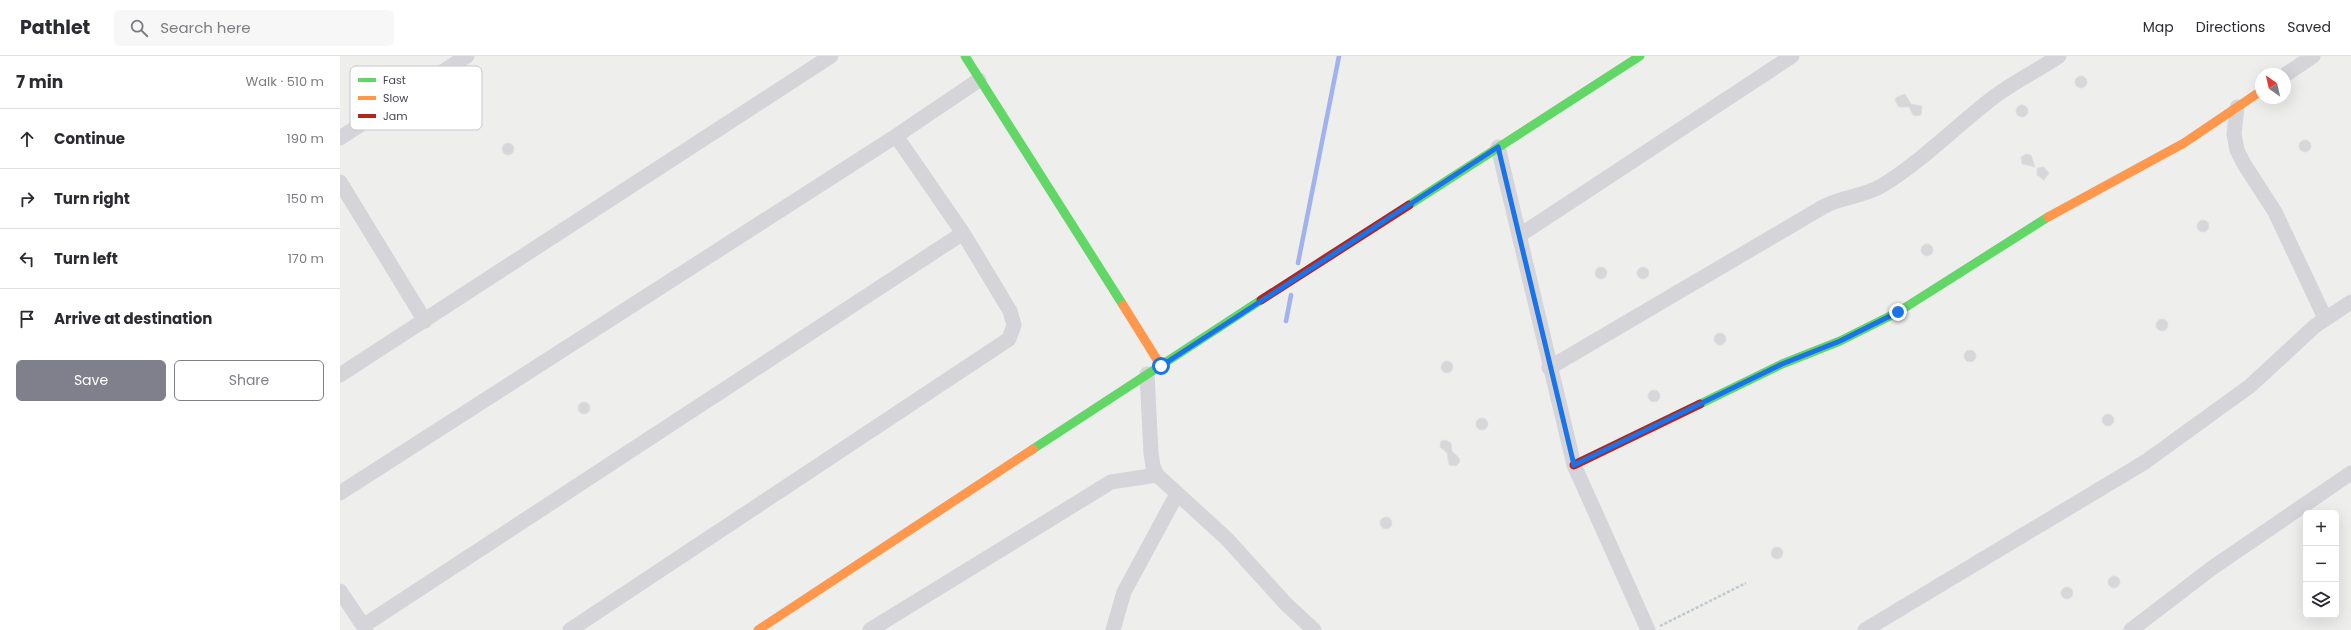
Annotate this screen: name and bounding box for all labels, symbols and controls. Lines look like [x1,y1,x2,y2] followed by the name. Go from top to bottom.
[114,10,394,46] search box
[20,14,90,41] text: Pathlet
[128,17,150,39] icon: search
[160,17,251,38] text: Search here
[2143,17,2174,37] text: Map
[2196,17,2265,37] text: Directions
[2287,17,2331,37] text: Saved
[350,66,482,130] legend
[2255,68,2291,104] north arrow
[16,70,63,94] text: 7 min
[246,72,324,91] text: Walk · 510 m
[383,72,406,88] text: Fast
[383,90,408,106] text: Slow
[383,108,408,124] text: Jam
[16,128,38,150] icon: ahead
[54,128,125,149] text: Continue
[287,129,324,148] text: 190 m
[16,188,38,210] icon: right
[54,188,130,209] text: Turn right
[287,189,324,208] text: 150 m
[16,248,38,270] icon: left
[54,248,118,269] text: Turn left
[288,249,324,268] text: 170 m
[1889,303,1907,321] route end
[16,308,38,330] icon: arrive
[54,308,212,329] text: Arrive at destination
[1152,357,1170,375] route start
[16,360,166,401] button: Save
[174,360,324,401] button: Share
[2303,510,2339,618] map controls
[2303,510,2339,546] button: +
[2303,546,2339,582] button: −
[2303,582,2339,618] button: layers

